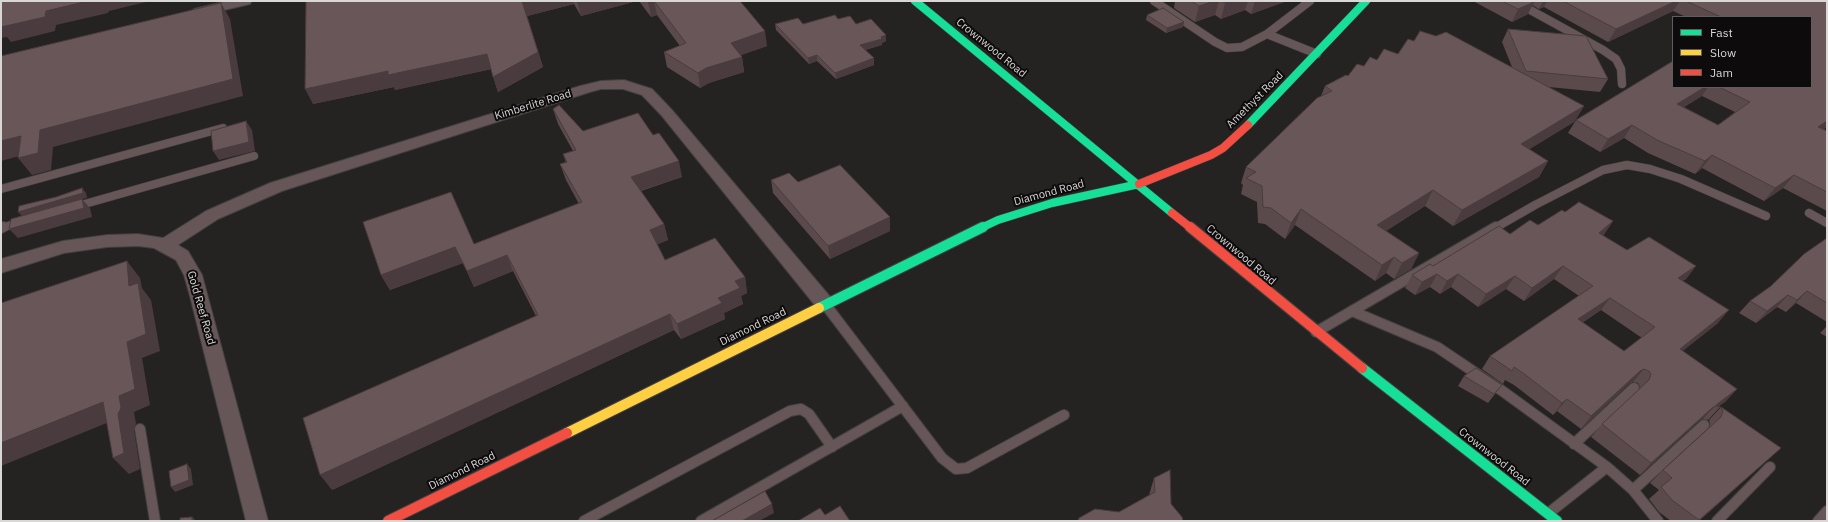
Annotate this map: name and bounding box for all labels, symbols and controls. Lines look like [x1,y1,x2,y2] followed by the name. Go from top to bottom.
[953,16,1029,80] street label: Crownwood Road
[1672,16,1812,88] legend
[1710,25,1733,40] text: Fast
[1710,45,1736,60] text: Slow
[1710,65,1733,80] text: Jam
[1224,69,1286,131] street label: Amethyst Road
[493,87,573,123] street label: Kimberlite Road
[1012,177,1086,209] street label: Diamond Road
[1204,222,1278,288] street label: Crownwood Road
[184,270,218,346] street label: Gold Reef Road
[718,305,788,349] street label: Diamond Road
[1456,425,1532,489] street label: Crownwood Road
[427,449,497,493] street label: Diamond Road

